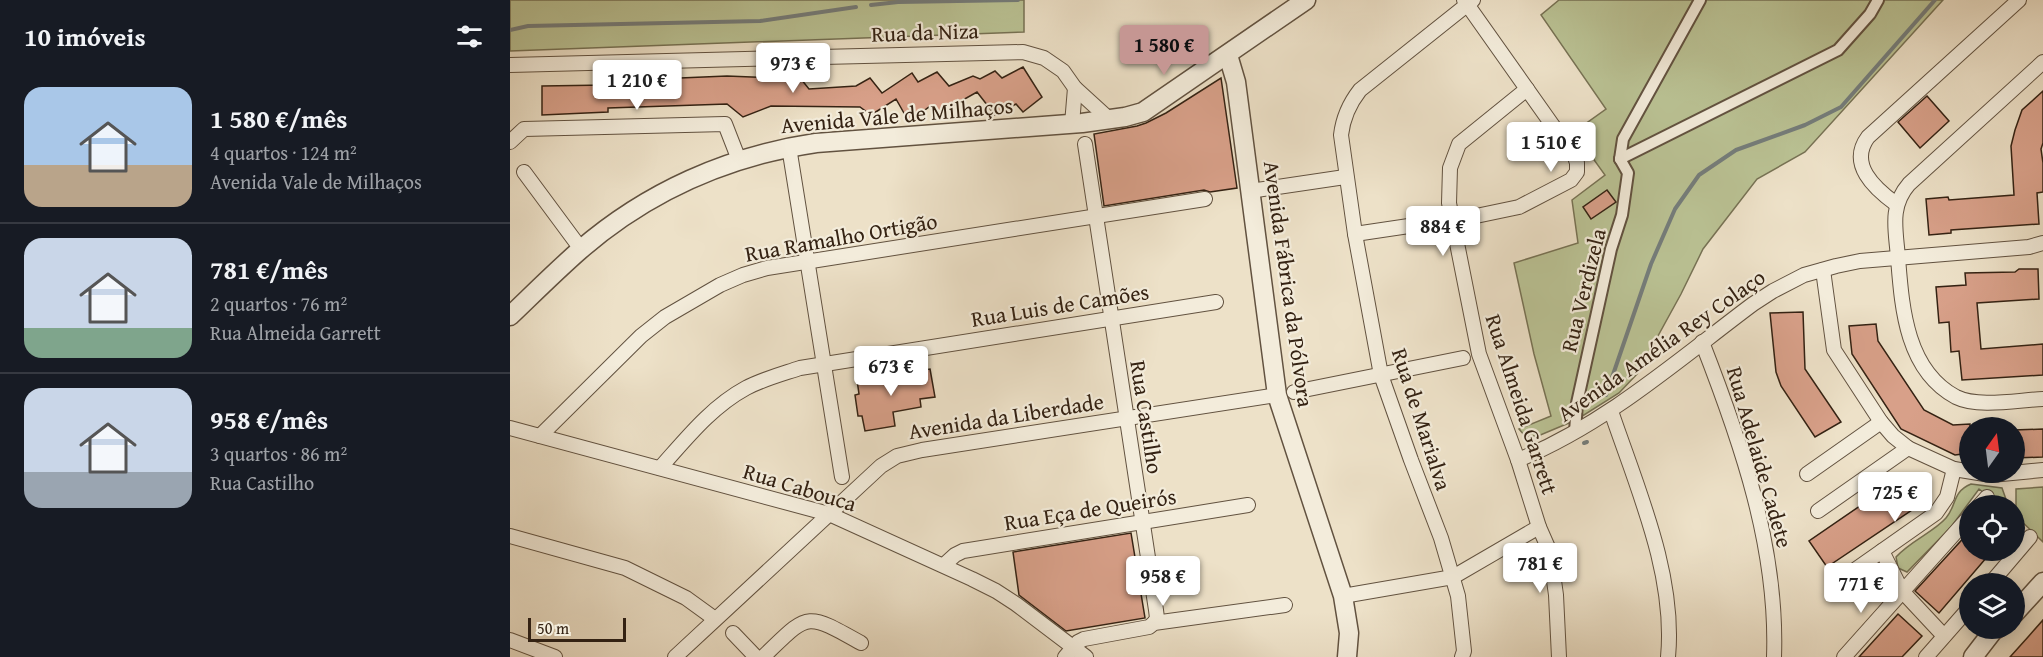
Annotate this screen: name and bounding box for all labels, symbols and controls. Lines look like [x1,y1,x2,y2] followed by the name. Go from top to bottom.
[871,14,980,50] street label: Rua da Niza
[24,17,146,56] text: 10 imóveis
[453,20,486,53] icon: filters
[1109,25,1219,76] pin: 1 580 €
[1134,30,1194,59] text: 1 580 €
[751,43,835,94] pin: 973 €
[770,48,816,77] text: 973 €
[582,60,692,111] pin: 1 210 €
[607,65,667,94] text: 1 210 €
[779,89,1015,141] street label: Avenida Vale de Milhaços
[210,99,347,138] text: 1 580 €/mês
[72,111,144,183] icon: home
[1496,122,1606,173] pin: 1 510 €
[1521,127,1581,156] text: 1 510 €
[210,138,357,167] text: 4 quartos · 124 m²
[1256,159,1322,410] street label: Avenida Fábrica da Pólvora
[210,167,422,196] text: Avenida Vale de Milhaços
[742,204,940,270] street label: Rua Ramalho Ortigão
[1401,206,1485,257] pin: 884 €
[1420,211,1466,240] text: 884 €
[1552,224,1614,355] street label: Rua Verdizela
[210,250,328,289] text: 781 €/mês
[1551,261,1771,429] street label: Avenida Amélia Rey Colaço
[72,262,144,334] icon: home
[969,275,1151,335] street label: Rua Luis de Camões
[210,289,347,318] text: 2 quartos · 76 m²
[1478,310,1566,498] street label: Rua Almeida Garrett
[210,318,381,347] text: Rua Almeida Garrett
[1384,344,1460,495] street label: Rua de Marialva
[849,346,933,397] pin: 673 €
[868,351,914,380] text: 673 €
[1122,358,1172,476] street label: Rua Castilho
[1719,363,1801,551] street label: Rua Adelaide Cadete
[906,385,1106,447] street label: Avenida da Liberdade
[210,400,328,439] text: 958 €/mês
[72,412,144,484] icon: home
[1959,417,2025,483] north arrow
[1959,417,2025,639] map controls
[210,439,347,468] text: 3 quartos · 86 m²
[739,455,861,520] street label: Rua Cabouca
[210,468,314,497] text: Rua Castilho
[1853,472,1937,523] pin: 725 €
[1872,477,1918,506] text: 725 €
[1002,480,1178,538] street label: Rua Eça de Queirós
[1959,495,2025,561] button: locate
[1498,543,1582,594] pin: 781 €
[1517,548,1563,577] text: 781 €
[1121,556,1205,607] pin: 958 €
[1140,561,1186,590] text: 958 €
[1819,563,1903,614] pin: 771 €
[1838,568,1884,597] text: 771 €
[1959,573,2025,639] button: layers
[528,615,626,642] scale bar
[537,616,569,640] text: 50 m

